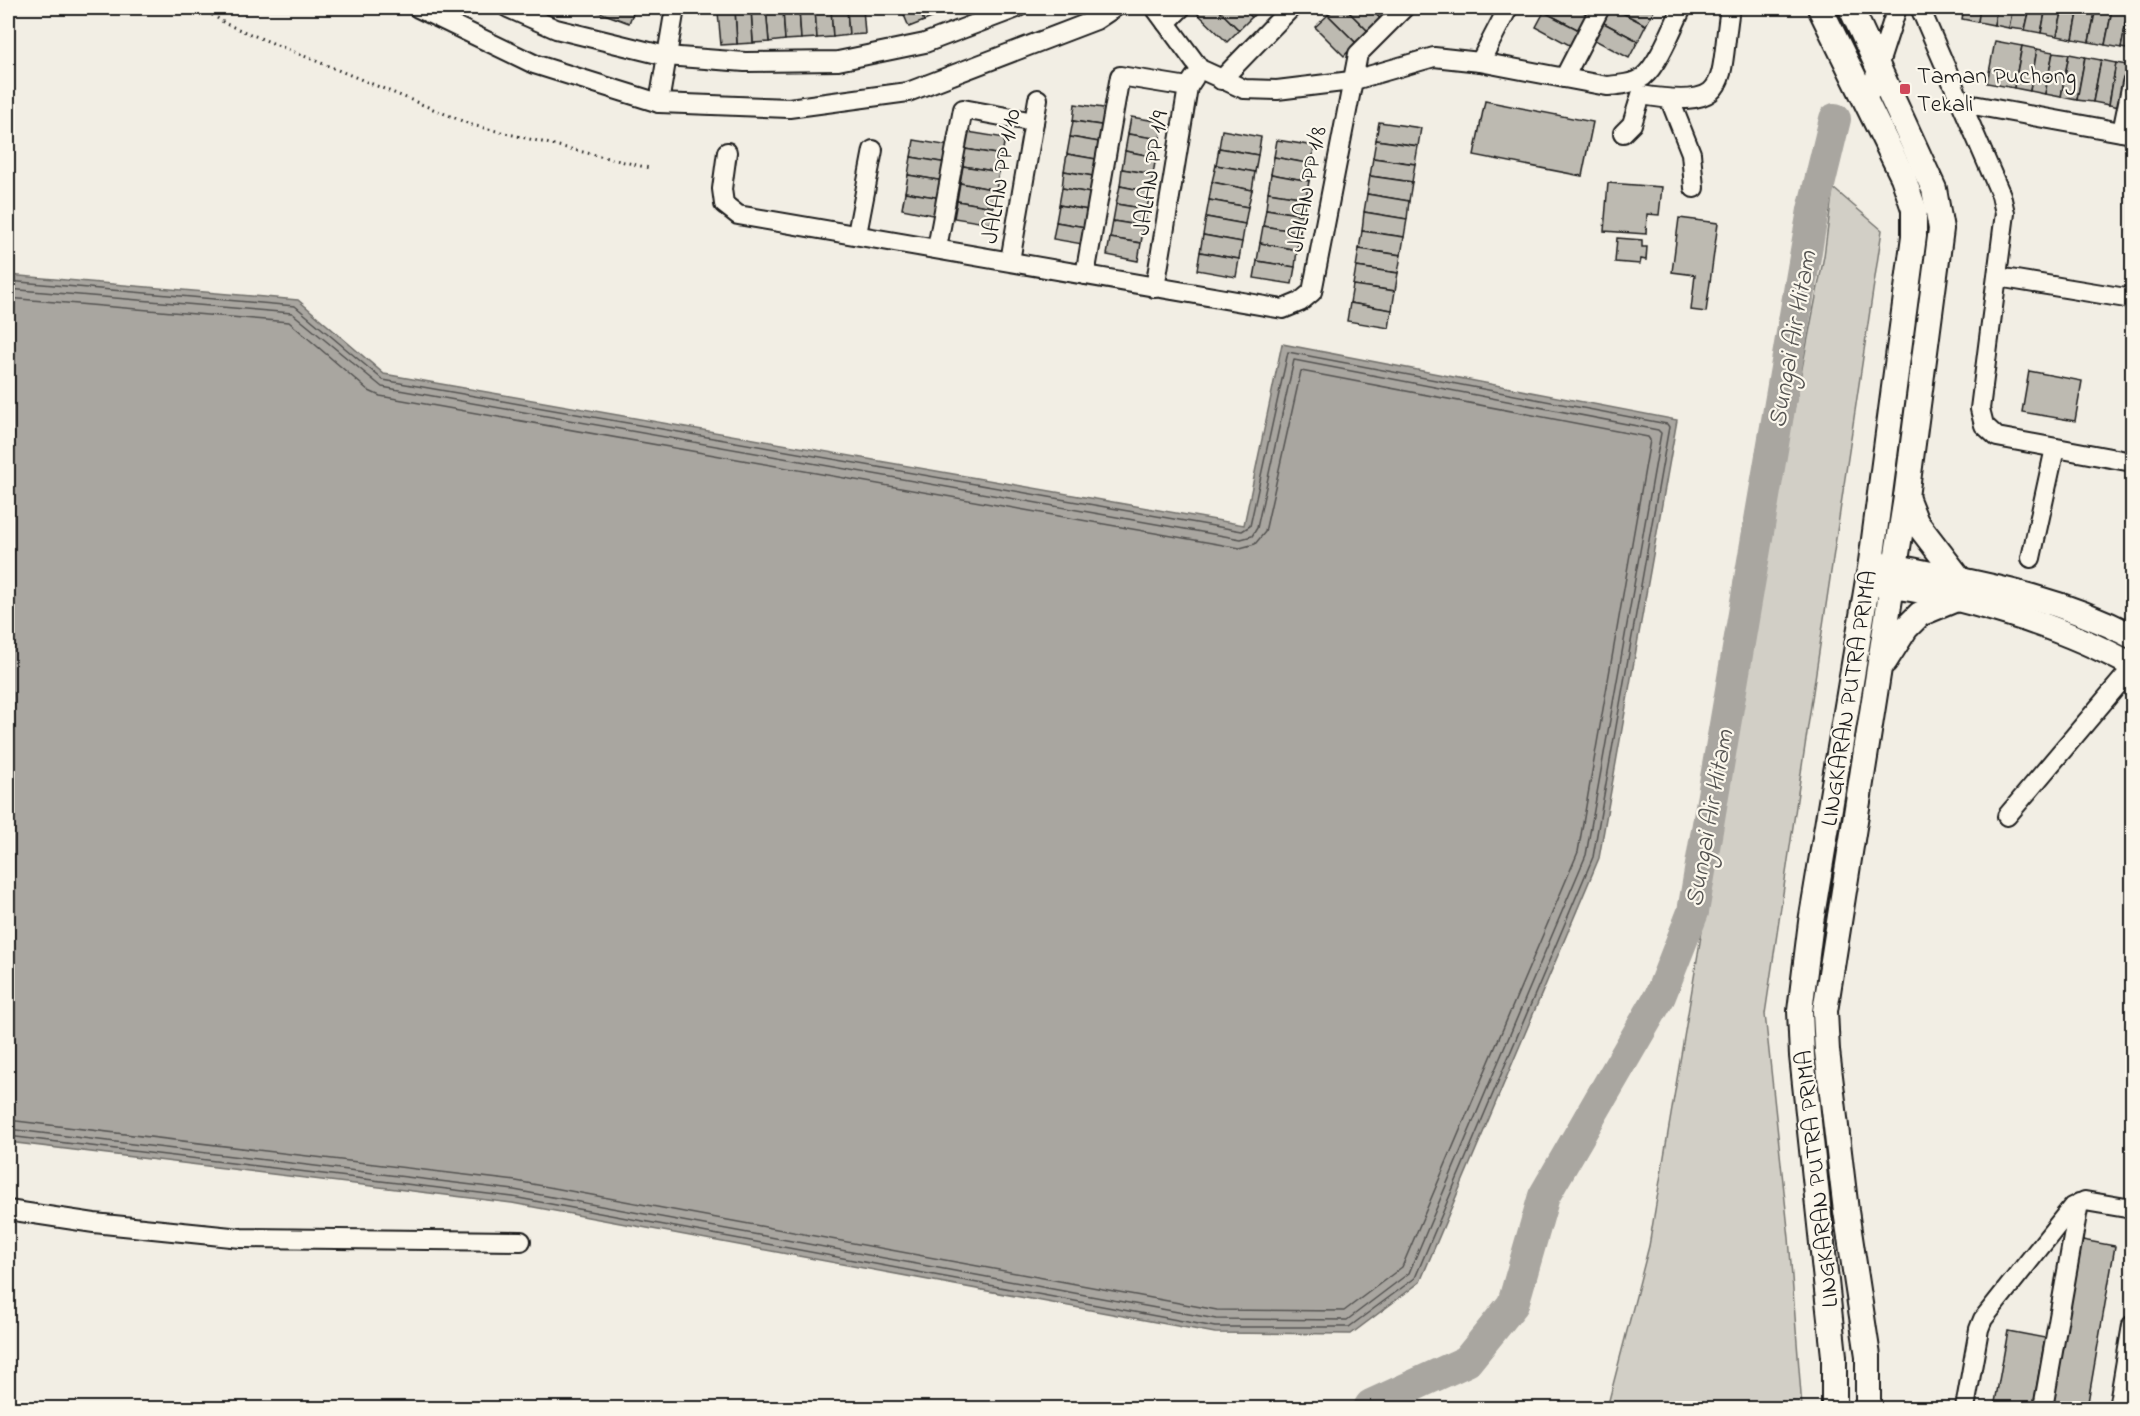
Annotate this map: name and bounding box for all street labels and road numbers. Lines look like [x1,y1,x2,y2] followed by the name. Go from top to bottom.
[973,106,1032,247] street label: JALAN PP 1/10
[1125,108,1180,238] street label: JALAN PP 1/9
[1279,124,1338,255] street label: JALAN PP 1/8
[1813,568,1888,829] street label: LINGKARAN PUTRA PRIMA
[1788,1048,1849,1309] street label: LINGKARAN PUTRA PRIMA

